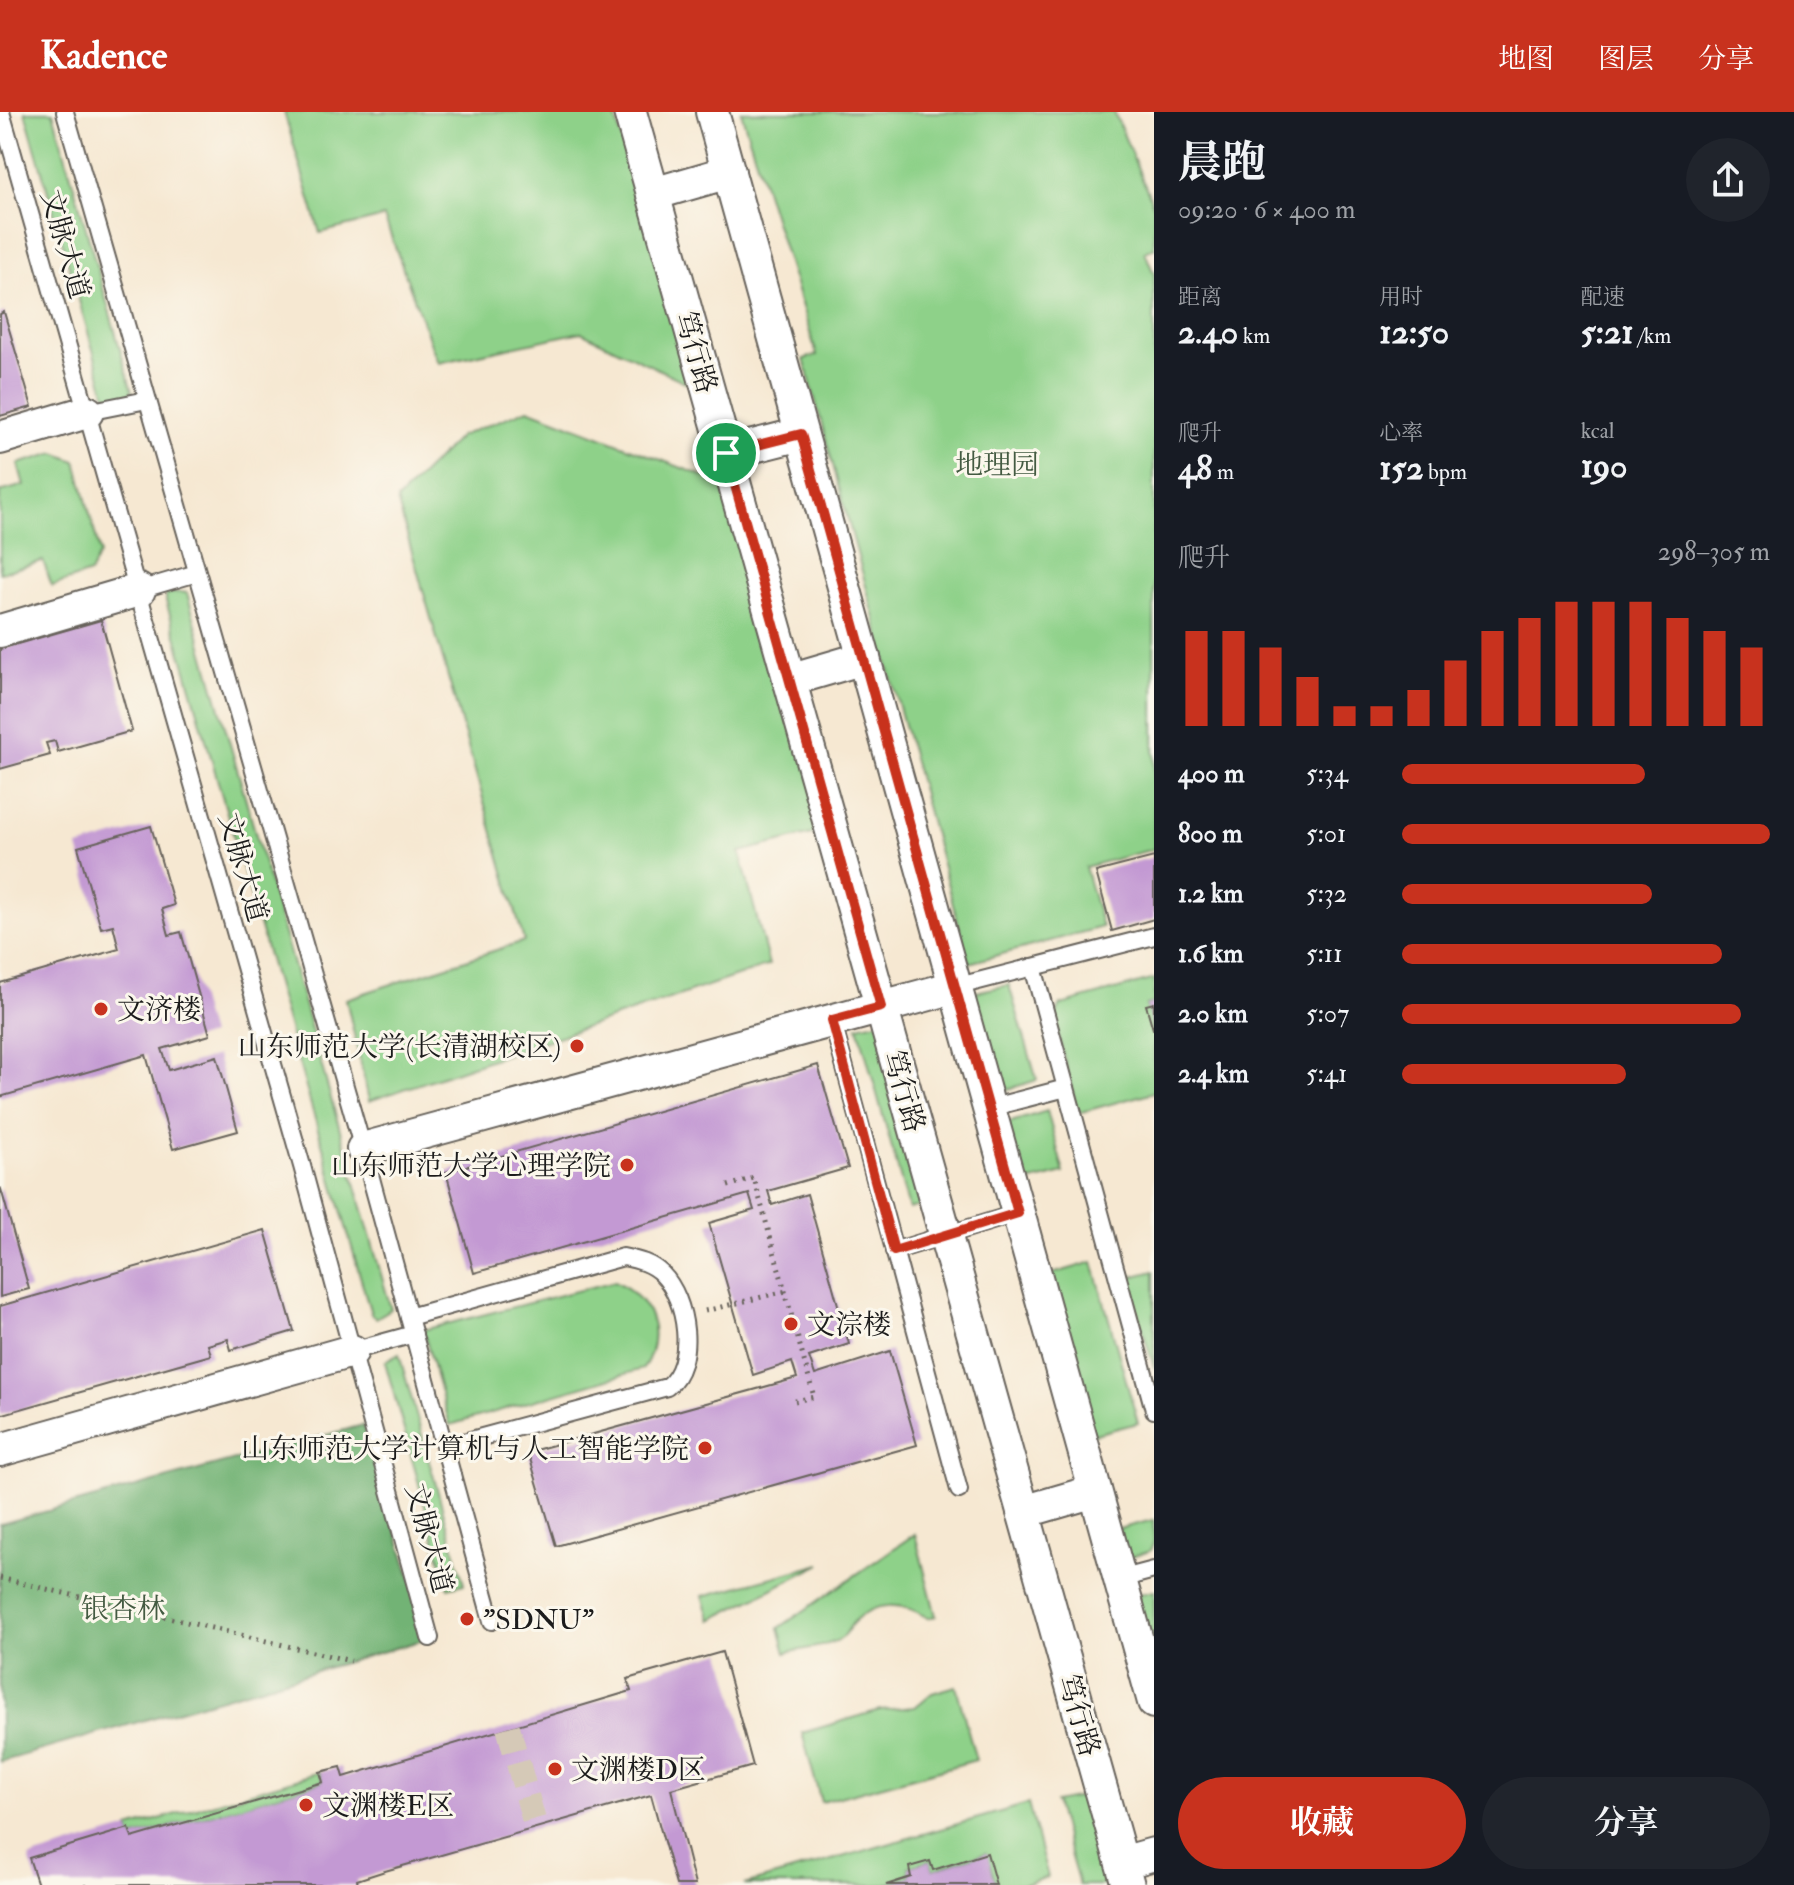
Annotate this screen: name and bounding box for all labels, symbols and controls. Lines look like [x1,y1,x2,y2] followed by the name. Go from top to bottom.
[40,32,167,80] text: Kadence
[1498,42,1554,77] text: 地图
[1598,42,1654,77] text: 图层
[1698,42,1754,77] text: 分享
[1178,136,1266,191] text: 晨跑
[1686,138,1770,222] button: share
[32,186,97,303] street label: 文脉大道
[1178,194,1355,226] text: 09:20 · 6 × 400 m
[1178,283,1222,311] text: 距离
[1379,283,1423,311] text: 用时
[1581,283,1625,311] text: 配速
[667,307,724,398] street label: 笃行路
[1178,311,1238,354] text: 2.40
[1379,311,1449,354] text: 12:50
[1581,311,1633,354] text: 5:21
[1238,322,1270,350] text: km
[1633,322,1671,350] text: /km
[1581,417,1614,445] text: kcal
[692,419,760,487] pin
[1178,419,1222,447] text: 爬升
[1379,419,1423,447] text: 心率
[704,431,748,475] icon: arrive
[1581,445,1628,488] text: 190
[1178,447,1212,490] text: 48
[1379,447,1423,490] text: 152
[955,448,1039,483] park label: 地理园
[1212,458,1234,486] text: m
[1423,458,1467,486] text: bpm
[1658,536,1770,568] text: 298–305 m
[1178,542,1230,574] text: 爬升
[1178,758,1244,790] text: 400 m
[1306,758,1348,790] text: 5:34
[210,809,275,926] street label: 文脉大道
[1178,818,1243,850] text: 800 m
[1306,818,1346,850] text: 5:01
[1178,878,1244,910] text: 1.2 km
[1306,878,1347,910] text: 5:32
[1178,938,1243,970] text: 1.6 km
[1306,938,1342,970] text: 5:11
[117,993,201,1028] place label: 文济楼
[1178,998,1248,1030] text: 2.0 km
[1306,998,1349,1030] text: 5:07
[92,1000,110,1018] marker: 文济楼
[238,1030,561,1065] place label: 山东师范大学(长清湖校区)
[568,1037,586,1055] marker: 山东师范大学(长清湖校区)
[875,1046,932,1137] street label: 笃行路
[1178,1058,1249,1090] text: 2.4 km
[1306,1058,1347,1090] text: 5:41
[331,1149,611,1184] place label: 山东师范大学心理学院
[618,1156,636,1174] marker: 山东师范大学心理学院
[807,1308,891,1343] place label: 文淙楼
[782,1315,800,1333] marker: 文淙楼
[241,1432,689,1467] place label: 山东师范大学计算机与人工智能学院
[696,1439,714,1457] marker: 山东师范大学计算机与人工智能学院
[397,1480,460,1597] street label: 文脉大道
[81,1592,165,1627] park label: 银杏林
[483,1603,594,1638] place label: "SDNU"
[458,1610,476,1628] marker: "SDNU"
[1050,1670,1107,1761] street label: 笃行路
[571,1753,706,1788] place label: 文渊楼D区
[546,1760,564,1778] marker: 文渊楼D区
[1178,1777,1466,1869] button: 收藏
[1482,1777,1770,1869] button: 分享
[322,1789,454,1824] place label: 文渊楼E区
[297,1796,315,1814] marker: 文渊楼E区

